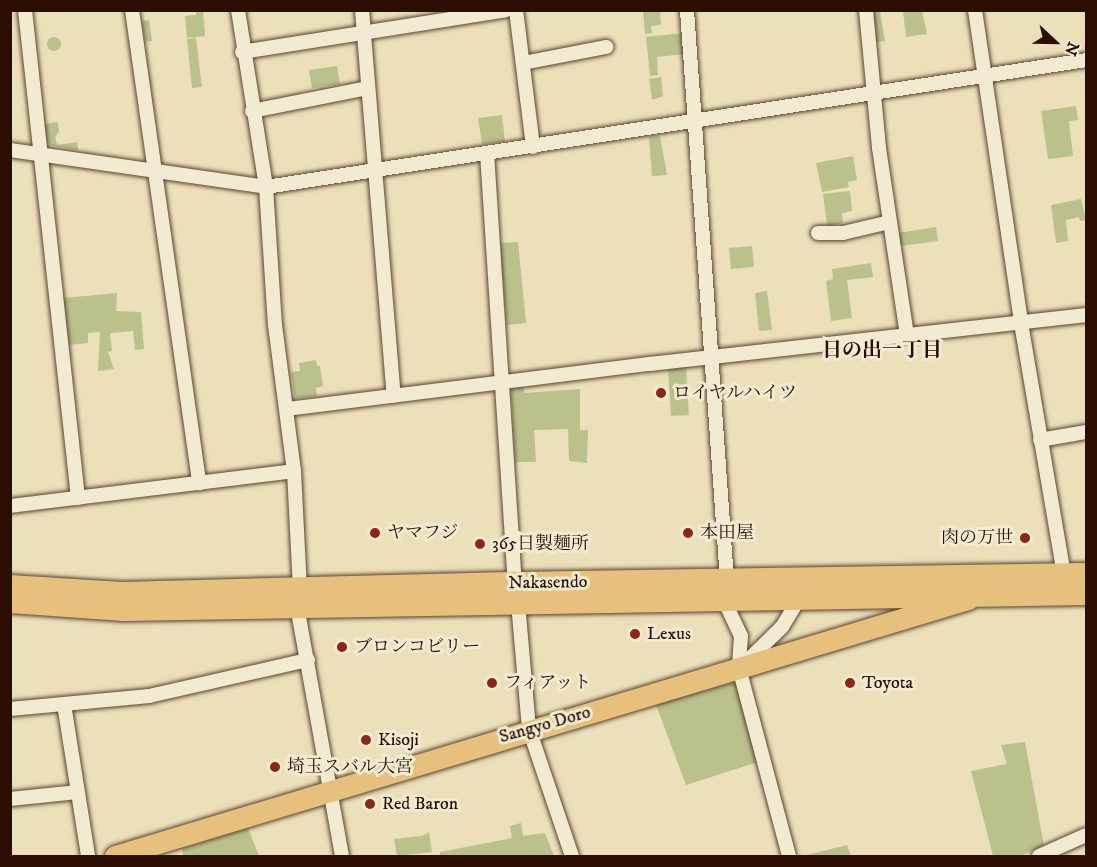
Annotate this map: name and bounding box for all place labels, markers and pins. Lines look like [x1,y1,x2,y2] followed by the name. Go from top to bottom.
[673,382,799,404] place label: ロイヤルハイツ
[654,386,668,400] marker: ロイヤルハイツ
[387,522,459,544] place label: ヤマフジ
[700,522,754,544] place label: 本田屋
[368,526,382,540] marker: ヤマフジ
[681,526,695,540] marker: 本田屋
[941,527,1013,549] place label: 肉の万世
[1018,531,1032,545] marker: 肉の万世
[492,533,589,555] place label: 365日製麺所
[473,537,487,551] marker: 365日製麺所
[647,623,691,645] place label: Lexus
[628,627,642,641] marker: Lexus
[354,636,480,658] place label: ブロンコビリー
[335,640,349,654] marker: ブロンコビリー
[504,672,594,694] place label: フィアット
[862,672,913,694] place label: Toyota
[485,676,499,690] marker: フィアット
[843,676,857,690] marker: Toyota
[378,729,419,751] place label: Kisoji
[359,733,373,747] marker: Kisoji
[287,756,413,778] place label: 埼玉スバル大宮
[268,760,282,774] marker: 埼玉スバル大宮
[382,793,458,815] place label: Red Baron
[363,797,377,811] marker: Red Baron

